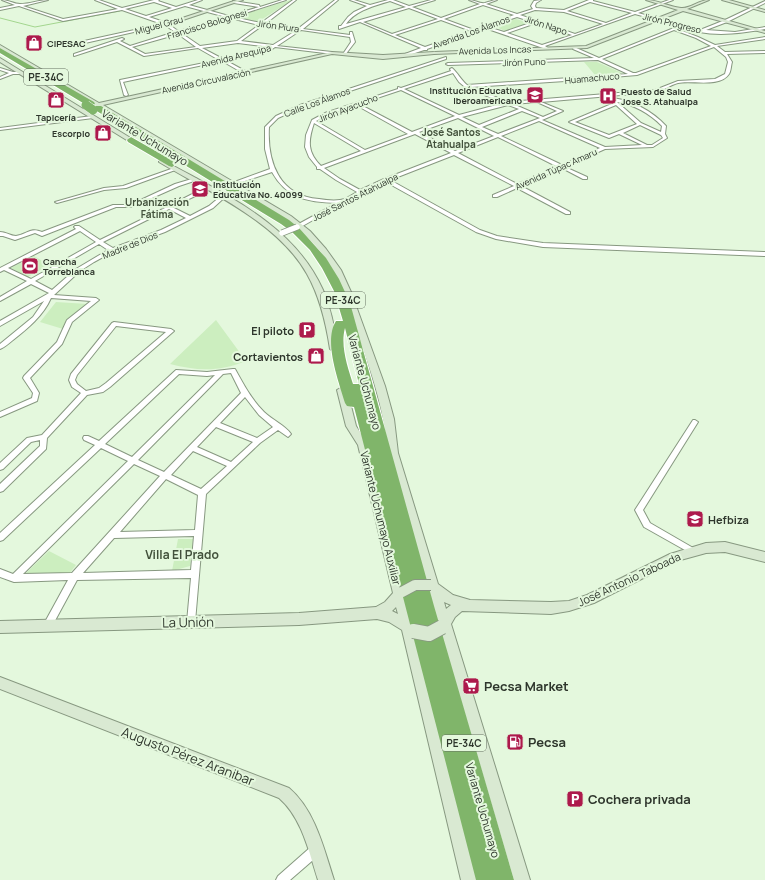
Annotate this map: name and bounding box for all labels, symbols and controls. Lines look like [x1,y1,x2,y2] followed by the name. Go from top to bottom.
[166,6,248,42] street label: Francisco Bolognesi
[642,9,702,37] street label: Jirón Progreso
[134,12,184,38] street label: Miguel Grau
[431,12,512,52] street label: Avenida Los Álamos
[523,12,569,38] street label: Jirón Napo
[256,17,300,35] street label: Jirón Piura
[24,33,44,53] shop icon: CIPESAC
[47,37,86,50] place label: CIPESAC
[200,41,272,71] street label: Avenida Arequipa
[458,42,532,58] street label: Avenida Los Incas
[502,55,546,69] street label: Jirón Puno
[160,65,252,97] street label: Avenida Circuvalación
[24,69,68,85] road number: PE-34C
[564,69,620,87] street label: Huamachuco
[282,84,352,120] street label: Calle Los Álamos
[429,84,522,107] place label: Institución Educativa Iberoamericano
[525,85,545,105] school or university icon: Institución Educativa Iberoamericano
[621,85,698,108] place label: Puesto de Salud Jose S. Atahualpa
[598,86,618,106] hospital icon: Puesto de Salud Jose S. Atahualpa
[46,90,66,110] shop icon: Tapicería
[316,91,380,125] street label: Jirón Ayacucho
[99,105,191,169] street label: Variante Uchumayo
[36,111,76,124] place label: Tapicería
[93,123,113,143] shop icon: Escorpio
[422,125,481,151] district label: José Santos Atahualpa
[52,127,90,140] place label: Escorpio
[513,145,599,193] street label: Avenida Túpac Amaru
[310,170,400,224] street label: José Santos Atahualpa
[213,178,303,201] place label: Institución Educativa No. 40099
[190,179,210,199] school or university icon: Institución Educativa No. 40099
[125,195,189,221] district label: Urbanización Fátima
[100,228,160,262] street label: Madre de Dios
[43,255,95,278] place label: Cancha Torreblanca
[20,256,40,276] sports icon: Cancha Torreblanca
[321,292,365,308] road number: PE-34C
[297,320,317,340] parking icon: El piloto
[251,323,294,338] place label: El piloto
[345,333,385,432] street label: Variante Uchumayo
[306,346,326,366] shop icon: Cortavientos
[233,349,303,364] place label: Cortavientos
[357,449,405,587] street label: Variante Uchumayo Auxiliar
[685,509,705,529] school or university icon: Hefbiza
[708,512,749,527] place label: Hefbiza
[145,546,219,563] district label: Villa El Prado
[575,549,683,609] street label: José Antonio Taboada
[162,613,214,631] street label: La Unión
[461,676,481,696] supermarket icon: Pecsa Market
[484,677,569,695] place label: Pecsa Market
[119,722,257,790] street label: Augusto Pérez Aranibar
[505,732,525,752] fuel station icon: Pecsa
[528,733,566,751] place label: Pecsa
[442,735,486,751] road number: PE-34C
[462,761,504,860] street label: Variante Uchumayo
[565,789,585,809] parking icon: Cochera privada
[588,790,691,808] place label: Cochera privada

